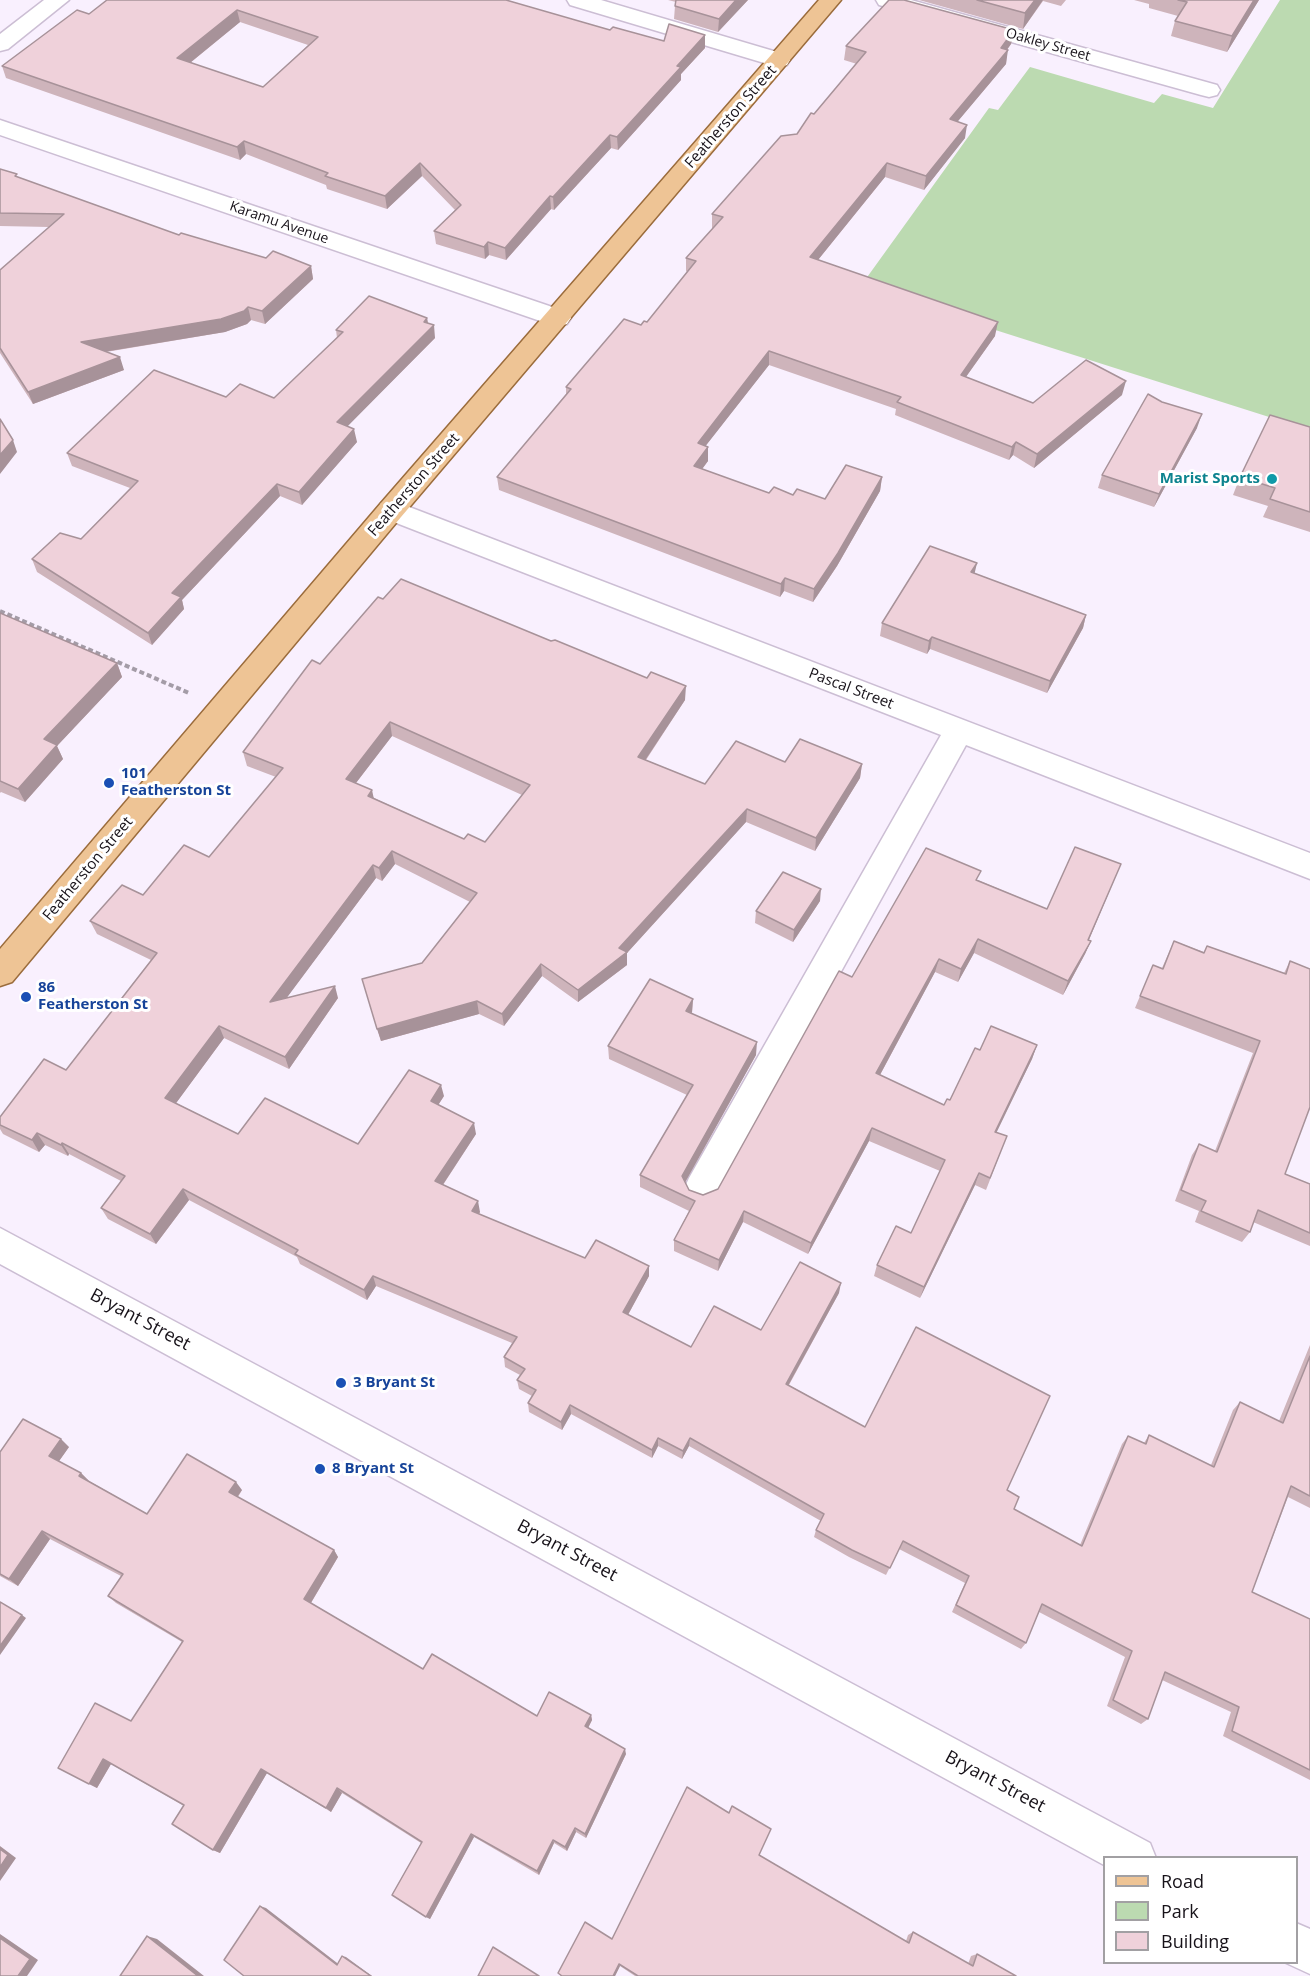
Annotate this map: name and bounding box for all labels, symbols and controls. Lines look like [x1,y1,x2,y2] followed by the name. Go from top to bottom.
[1004,25,1092,65] street label: Oakley Street
[682,62,780,172] street label: Featherston Street
[227,198,331,248] street label: Karamu Avenue
[365,430,463,540] street label: Featherston Street
[1160,470,1260,488] place label: Marist Sports
[1265,472,1279,486] marker: Marist Sports
[806,665,896,713] street label: Pascal Street
[121,765,231,800] place label: 101 Featherston St
[102,776,116,790] marker: 101 Featherston St
[39,813,137,925] street label: Featherston Street
[38,979,148,1014] place label: 86 Featherston St
[19,990,33,1004] marker: 86 Featherston St
[86,1285,194,1355] street label: Bryant Street
[353,1374,435,1392] place label: 3 Bryant St
[334,1376,348,1390] marker: 3 Bryant St
[332,1460,414,1478] place label: 8 Bryant St
[313,1462,327,1476] marker: 8 Bryant St
[513,1516,621,1586] street label: Bryant Street
[941,1747,1049,1817] street label: Bryant Street
[1103,1856,1298,1964] legend
[1161,1869,1204,1893] text: Road
[1161,1899,1199,1923] text: Park
[1161,1929,1229,1953] text: Building

